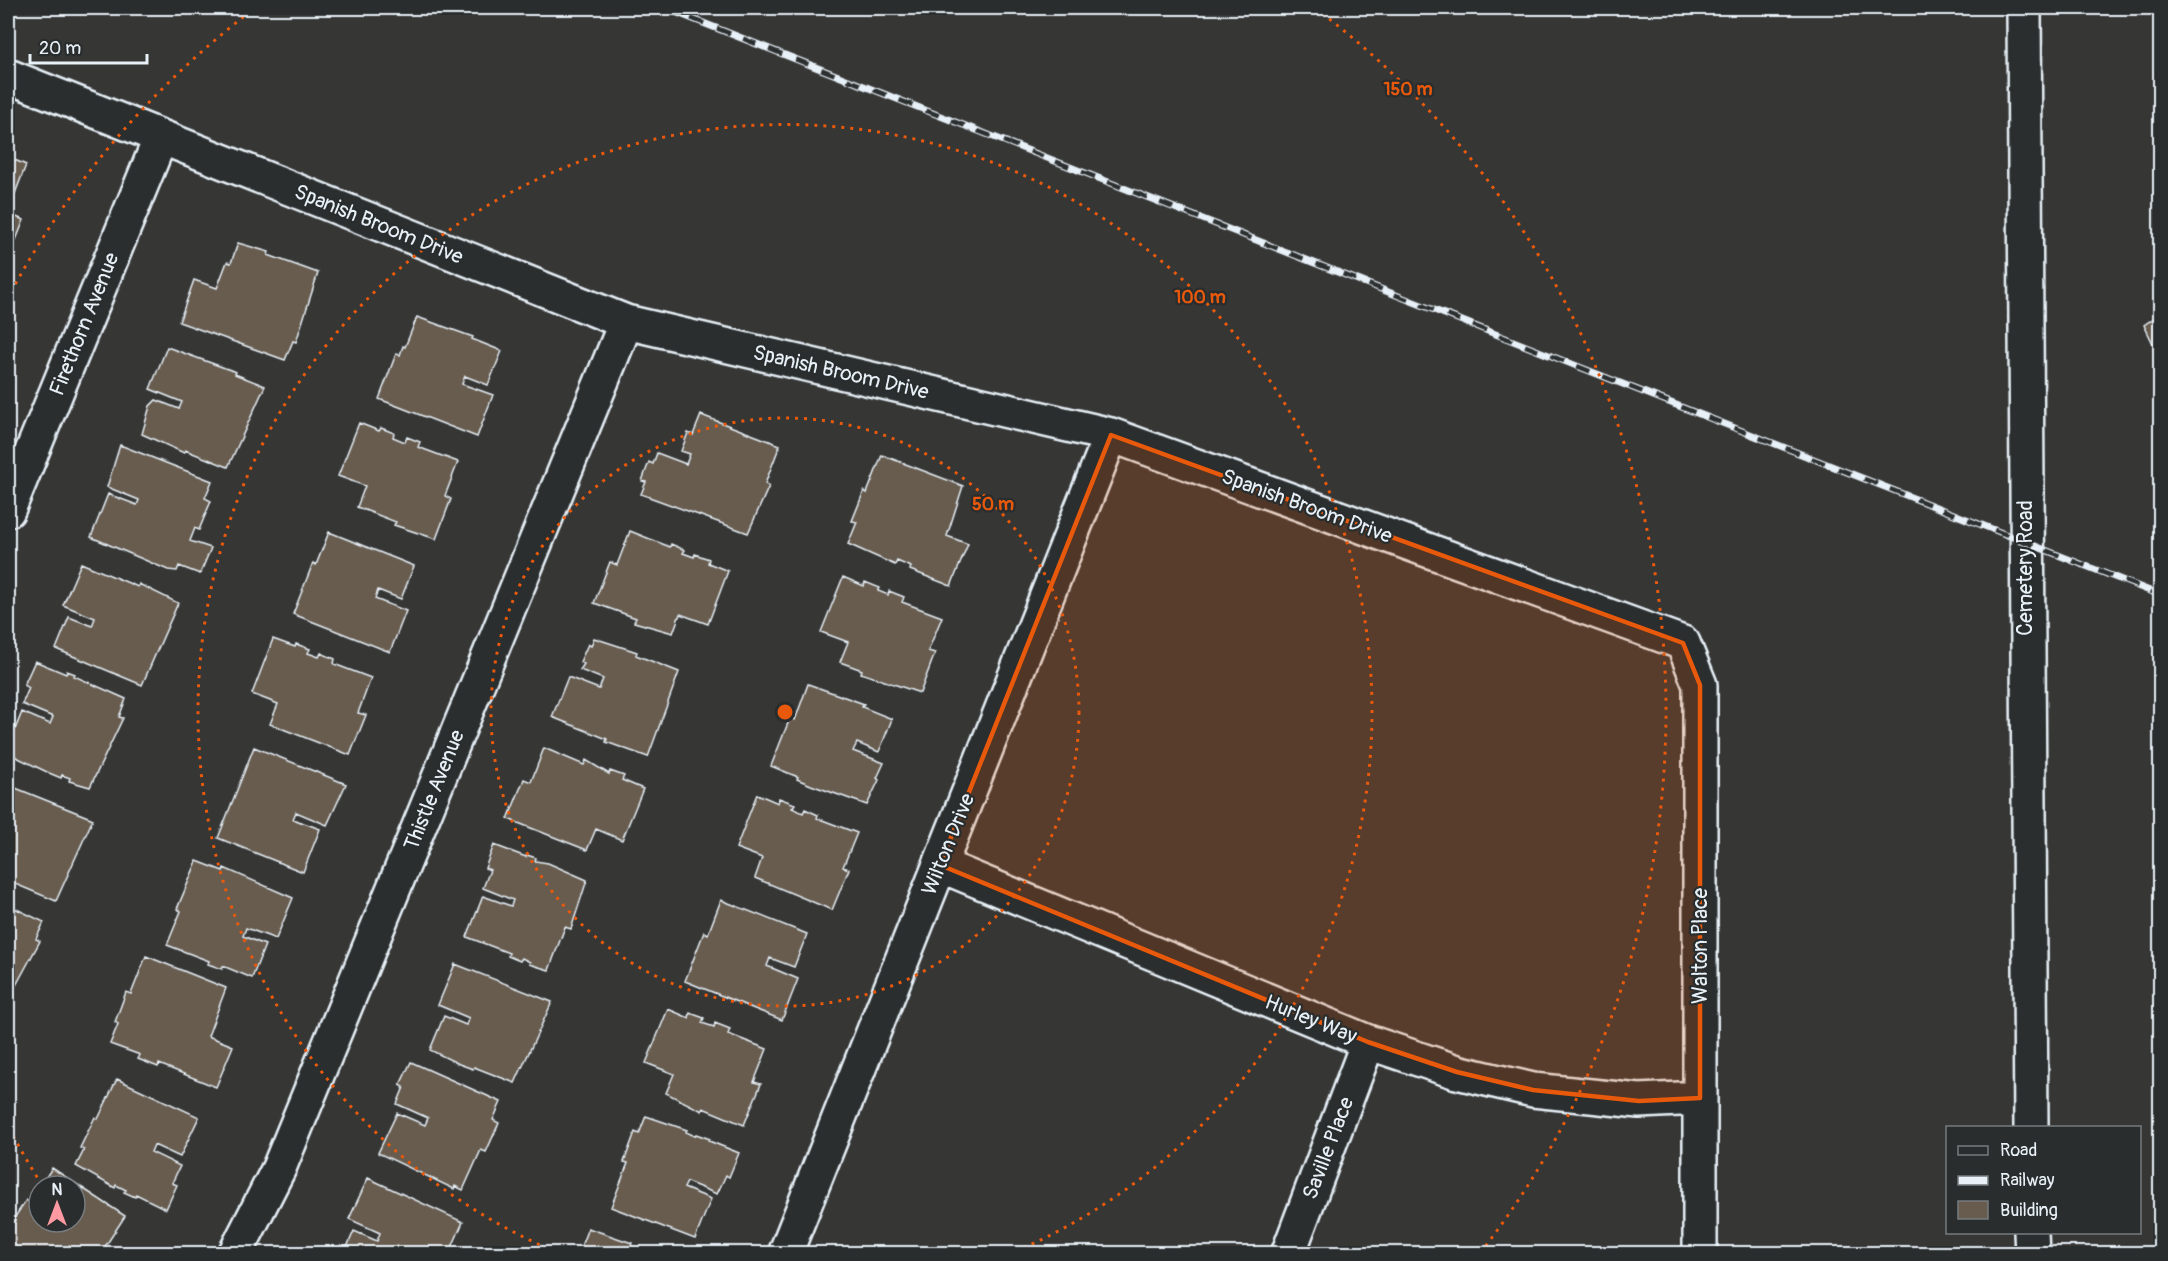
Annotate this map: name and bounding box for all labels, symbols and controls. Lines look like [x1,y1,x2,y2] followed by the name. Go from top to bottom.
[30,27,147,65] scale bar
[39,37,81,60] text: 20 m
[1384,78,1433,101] text: 150 m
[290,178,468,271] street label: Spanish Broom Drive
[43,248,126,400] street label: Firethorn Avenue
[1174,286,1226,309] text: 100 m
[750,339,932,406] street label: Spanish Broom Drive
[1218,463,1396,550] street label: Spanish Broom Drive
[972,493,1014,516] text: 50 m
[2012,500,2039,636] street label: Cemetery Road
[775,702,795,722] centre of rings
[398,725,471,854] street label: Thistle Avenue
[916,789,981,899] street label: Wilton Drive
[1687,887,1714,1004] street label: Walton Place
[1261,989,1361,1050] street label: Hurley Way
[1297,1093,1361,1203] street label: Saville Place
[1946,1126,2141,1234] legend
[2000,1139,2037,1162] text: Road
[2000,1169,2055,1192] text: Railway
[27,1174,87,1234] north arrow
[52,1180,63,1200] text: N
[2000,1199,2058,1222] text: Building

